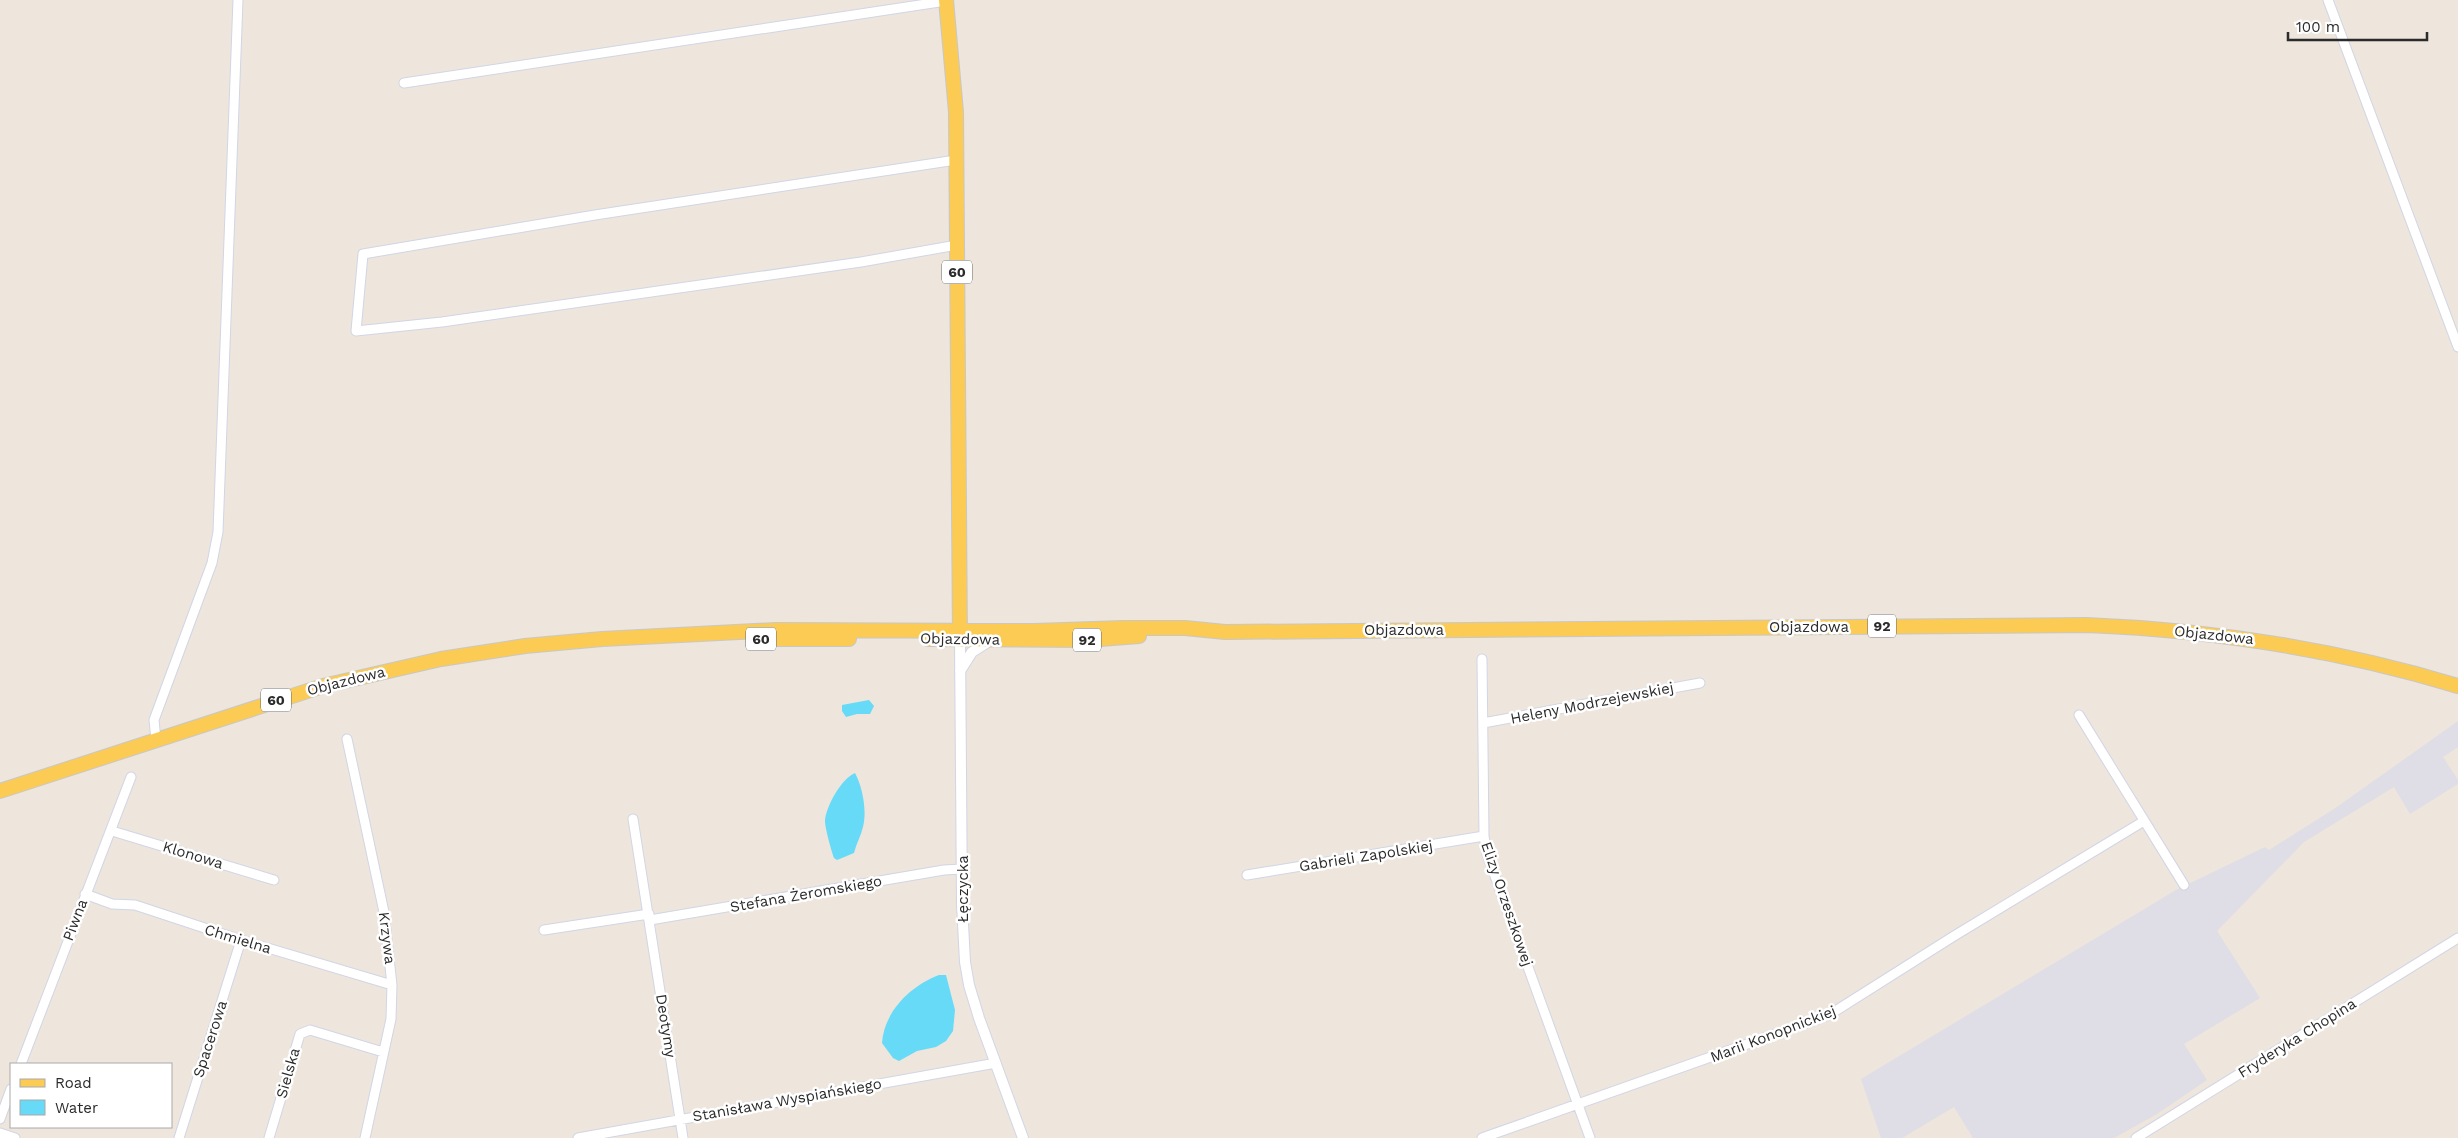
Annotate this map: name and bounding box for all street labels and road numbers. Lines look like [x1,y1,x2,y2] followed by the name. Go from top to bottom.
[942,260,972,284] road number: 60
[1868,614,1896,638] road number: 92
[1769,618,1849,636] street label: Objazdowa
[1364,621,1444,639] street label: Objazdowa
[2173,622,2255,648] street label: Objazdowa
[746,628,776,650] road number: 60
[1073,628,1101,652] road number: 92
[920,629,1001,649] street label: Objazdowa
[305,662,387,699] street label: Objazdowa
[1509,678,1675,728] street label: Heleny Modrzejewskiej
[261,688,291,712] road number: 60
[161,837,226,873] street label: Klonowa
[1298,837,1434,875] street label: Gabrieli Zapolskiej
[1477,839,1537,969] street label: Elizy Orzeszkowej
[954,855,972,923] street label: Łęczycka
[729,872,883,916] street label: Stefana Żeromskiego
[59,896,91,944] street label: Piwna
[375,911,399,966] street label: Krzywa
[202,920,274,958] street label: Chmielna
[652,993,680,1059] street label: Deotymy
[2235,994,2360,1082] street label: Fryderyka Chopina
[189,998,231,1080] street label: Spacerowa
[1708,1002,1838,1066] street label: Marii Konopnickiej
[272,1045,304,1100] street label: Sielska
[691,1074,883,1126] street label: Stanisława Wyspiańskiego

